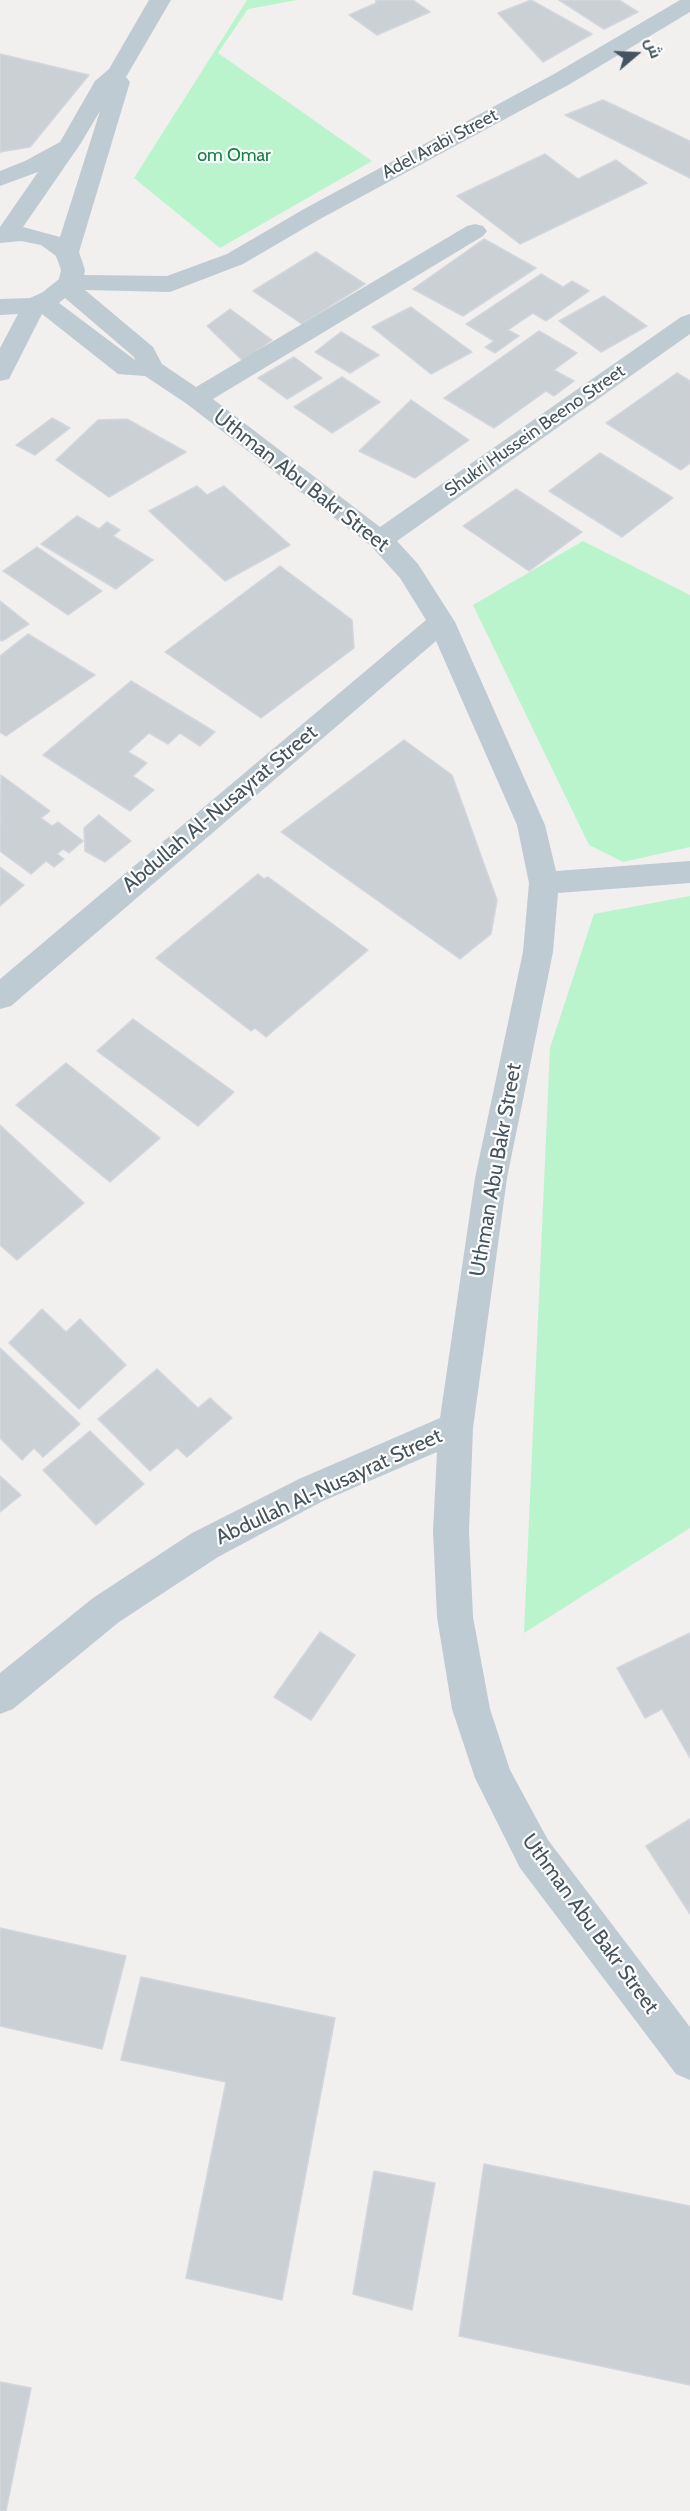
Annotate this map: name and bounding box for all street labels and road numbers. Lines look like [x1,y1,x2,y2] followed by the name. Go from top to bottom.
[379,104,501,184] street label: Adel Arabi Street
[441,361,629,501] street label: Shukri Hussein Beeno Street
[208,405,394,557] street label: Uthman Abu Bakr Street
[117,720,323,898] street label: Abdullah Al-Nusayrat Street
[465,1061,527,1279] street label: Uthman Abu Bakr Street
[212,1423,446,1551] street label: Abdullah Al-Nusayrat Street
[516,1829,664,2019] street label: Uthman Abu Bakr Street

